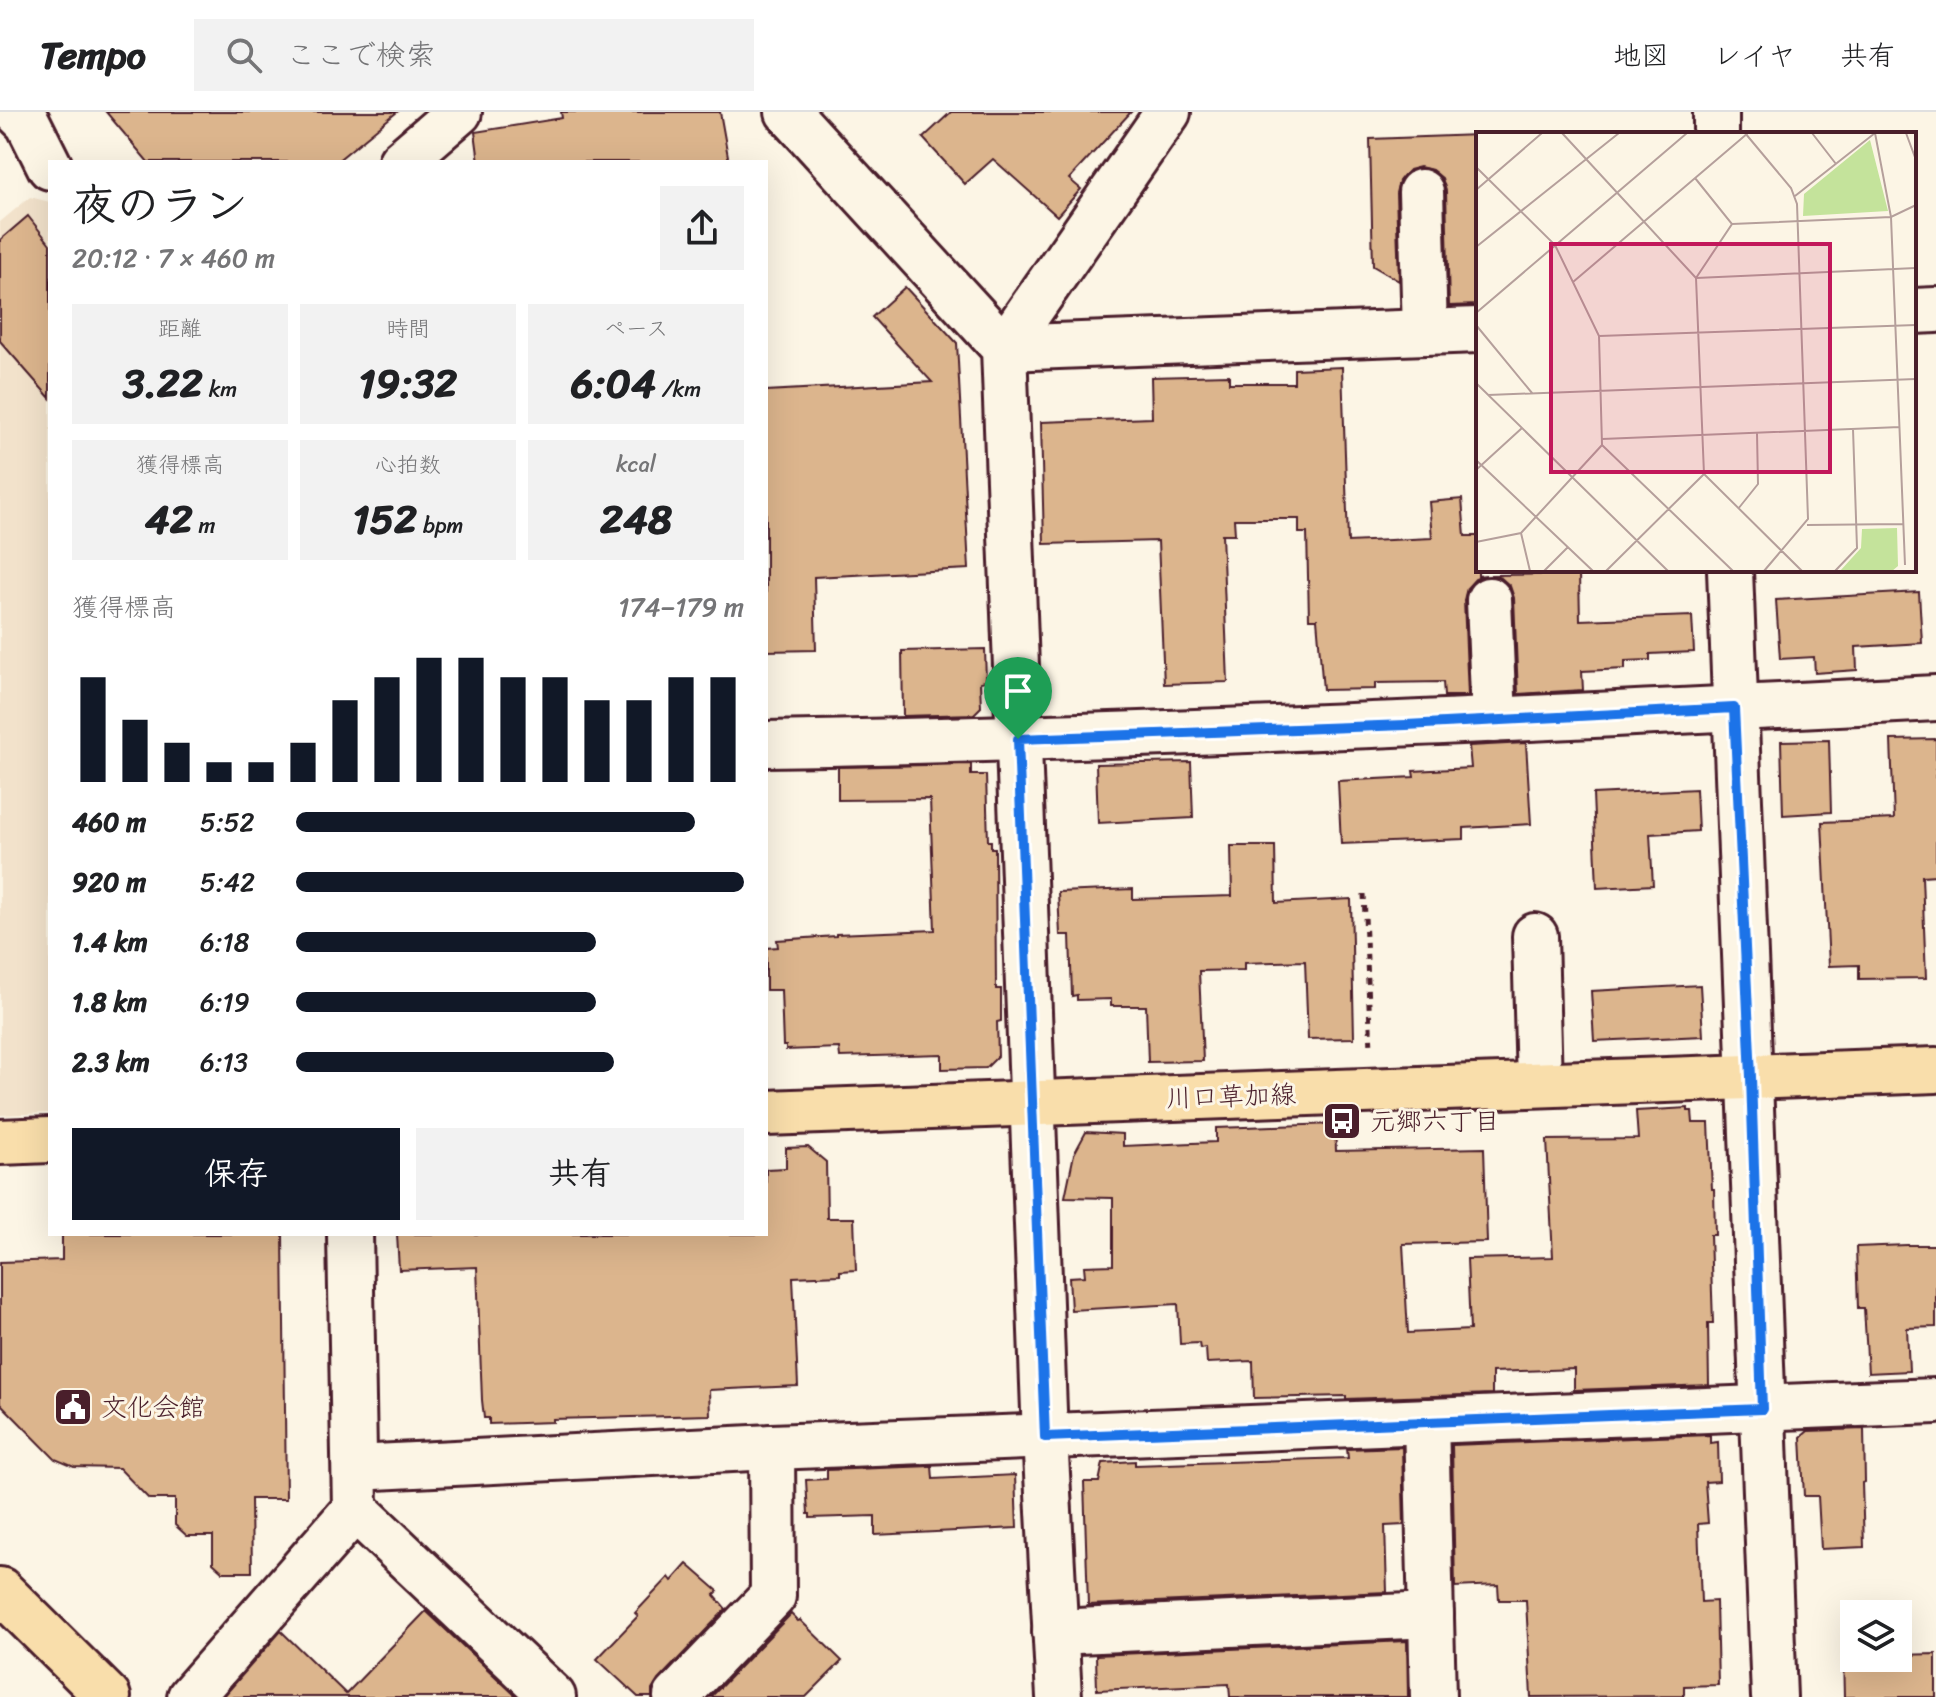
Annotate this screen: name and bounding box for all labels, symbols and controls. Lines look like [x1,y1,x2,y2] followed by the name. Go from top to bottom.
[194,19,754,91] search box
[40,22,146,89] text: Tempo
[286,28,436,82] text: ここで検索
[1613,31,1669,80] text: 地図
[1713,31,1796,80] text: レイヤ
[1840,31,1896,80] text: 共有
[222,33,266,77] icon: search
[1476,132,1916,572] inset map
[72,166,248,244] text: 夜のラン
[660,186,744,270] button: share
[72,235,275,281] text: 20:12 · 7 × 460 m
[158,309,202,348] text: 距離
[386,309,430,348] text: 時間
[604,309,668,348] text: ペース
[123,348,203,419] text: 3.22
[359,348,457,419] text: 19:32
[571,348,656,419] text: 6:04
[203,370,237,409] text: km
[656,370,701,409] text: /km
[136,445,224,484] text: 獲得標高
[375,445,441,484] text: 心拍数
[616,445,656,484] text: kcal
[145,484,193,555] text: 42
[353,484,417,555] text: 152
[600,484,672,555] text: 248
[193,506,215,545] text: m
[417,506,464,545] text: bpm
[72,584,176,630] text: 獲得標高
[618,584,744,630] text: 174–179 m
[984,657,1052,739] pin
[996,669,1040,713] icon: arrive
[72,799,146,845] text: 460 m
[200,799,255,845] text: 5:52
[72,859,146,905] text: 920 m
[200,859,255,905] text: 5:42
[72,919,148,965] text: 1.4 km
[200,919,249,965] text: 6:18
[72,979,147,1025] text: 1.8 km
[200,979,250,1025] text: 6:19
[72,1039,150,1085] text: 2.3 km
[200,1039,248,1085] text: 6:13
[1165,1071,1297,1121] street label: 川口草加線
[1370,1098,1500,1144] place label: 元郷六丁目
[1321,1100,1363,1142] bus stop icon: 元郷六丁目
[72,1128,400,1220] button: 保存
[416,1128,744,1220] button: 共有
[101,1384,205,1430] place label: 文化会館
[52,1386,94,1428] public building icon: 文化会館
[1840,1600,1912,1672] map controls
[1840,1600,1912,1672] button: layers

